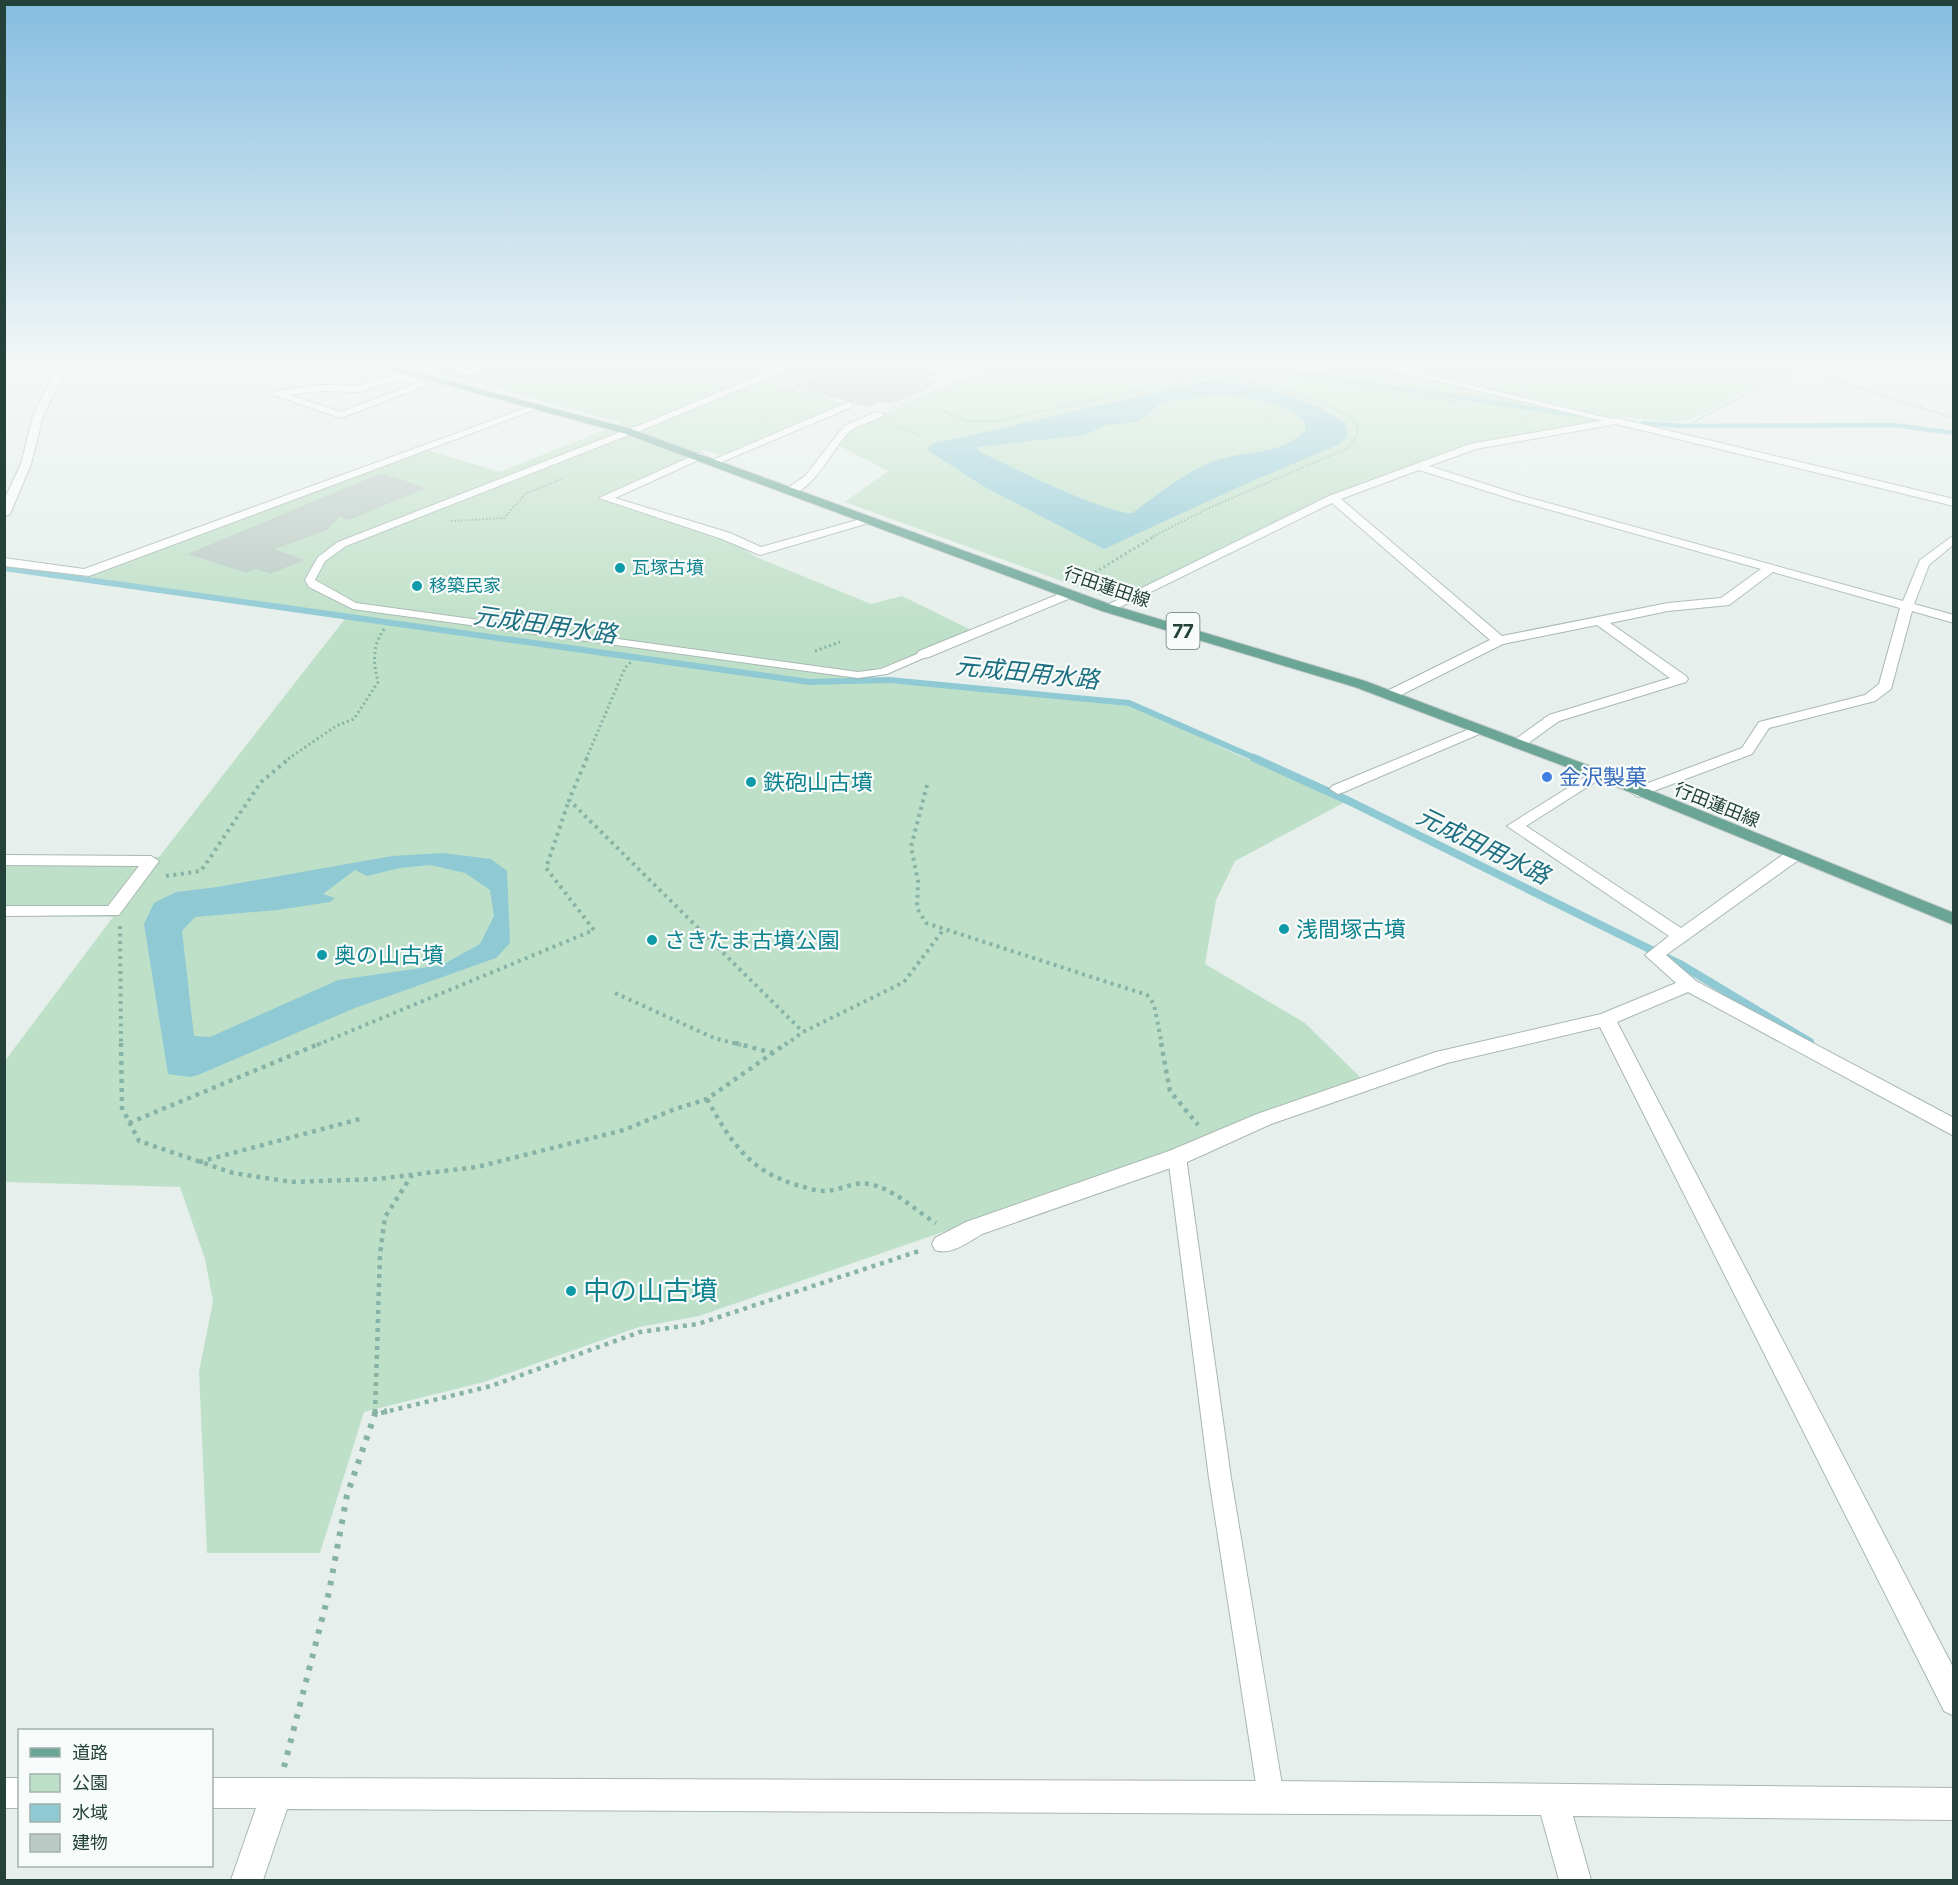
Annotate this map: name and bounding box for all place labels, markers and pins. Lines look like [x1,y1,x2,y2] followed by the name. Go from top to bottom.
[632,557,704,579] place label: 瓦塚古墳
[613,561,627,575] marker: 瓦塚古墳
[429,575,501,597] place label: 移築民家
[410,579,424,593] marker: 移築民家
[1559,765,1647,791] place label: 金沢製菓
[763,770,873,796] place label: 鉄砲山古墳
[1540,770,1554,784] marker: 金沢製菓
[744,775,758,789] marker: 鉄砲山古墳
[1296,917,1406,943] place label: 浅間塚古墳
[1277,922,1291,936] marker: 浅間塚古墳
[664,928,839,954] place label: さきたま古墳公園
[645,933,659,947] marker: さきたま古墳公園
[334,943,444,969] place label: 奥の山古墳
[315,948,329,962] marker: 奥の山古墳
[583,1275,718,1307] place label: 中の山古墳
[564,1284,578,1298] marker: 中の山古墳

